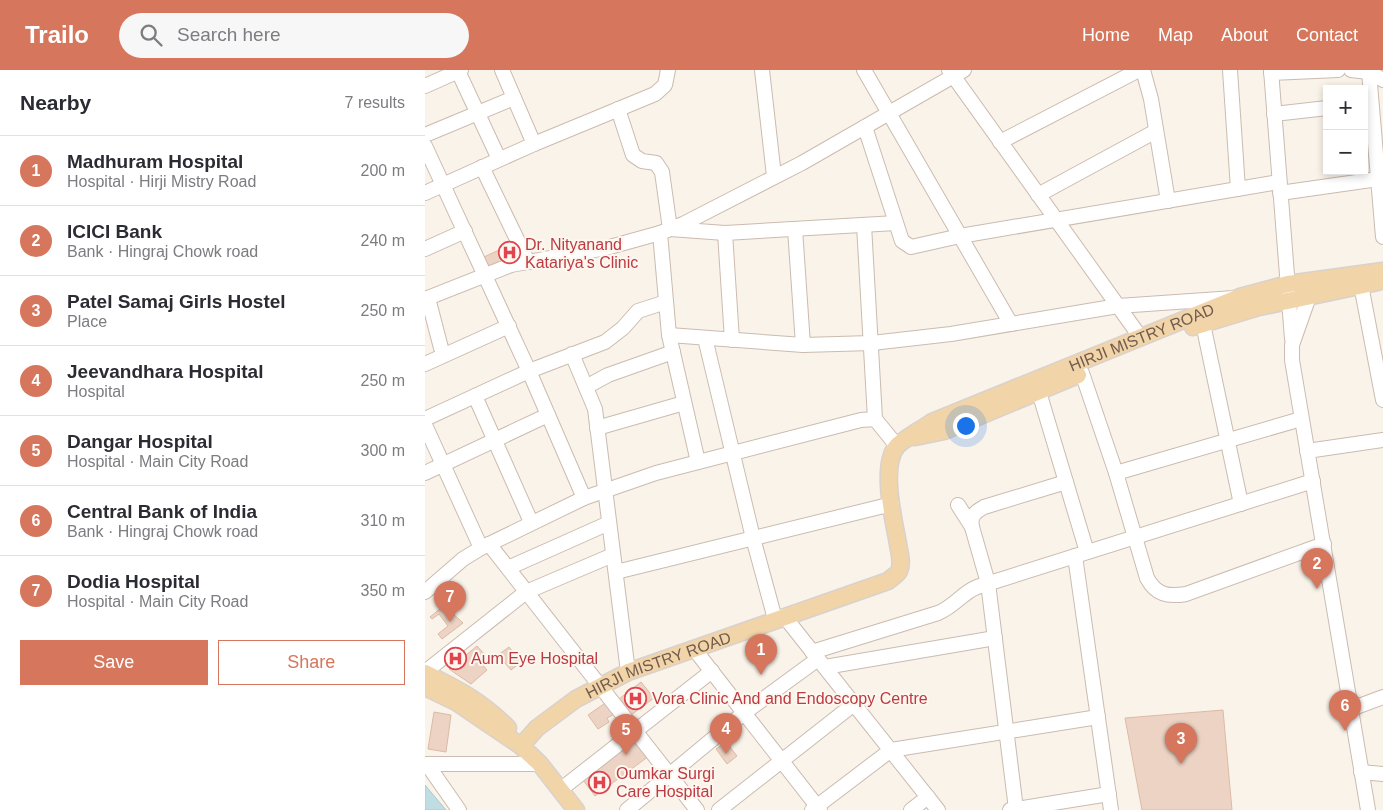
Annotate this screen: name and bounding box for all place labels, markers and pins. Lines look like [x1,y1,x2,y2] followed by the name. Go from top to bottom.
[525,236,638,271] place label: Dr. Nityanand Katariya's Clinic
[497,241,521,265] hospital icon: Dr. Nityanand Katariya's Clinic
[1301,548,1333,589] pin: 2
[434,581,466,622] pin: 7
[745,634,777,675] pin: 1
[443,646,467,670] hospital icon: Aum Eye Hospital
[471,650,598,667] place label: Aum Eye Hospital
[624,686,648,710] hospital icon: Vora Clinic And and Endoscopy Centre
[652,690,928,707] place label: Vora Clinic And and Endoscopy Centre
[1329,690,1361,731] pin: 6
[710,713,742,754] pin: 4
[610,714,642,755] pin: 5
[1165,723,1197,764] pin: 3
[616,765,715,800] place label: Oumkar Surgi Care Hospital
[588,770,612,794] hospital icon: Oumkar Surgi Care Hospital

